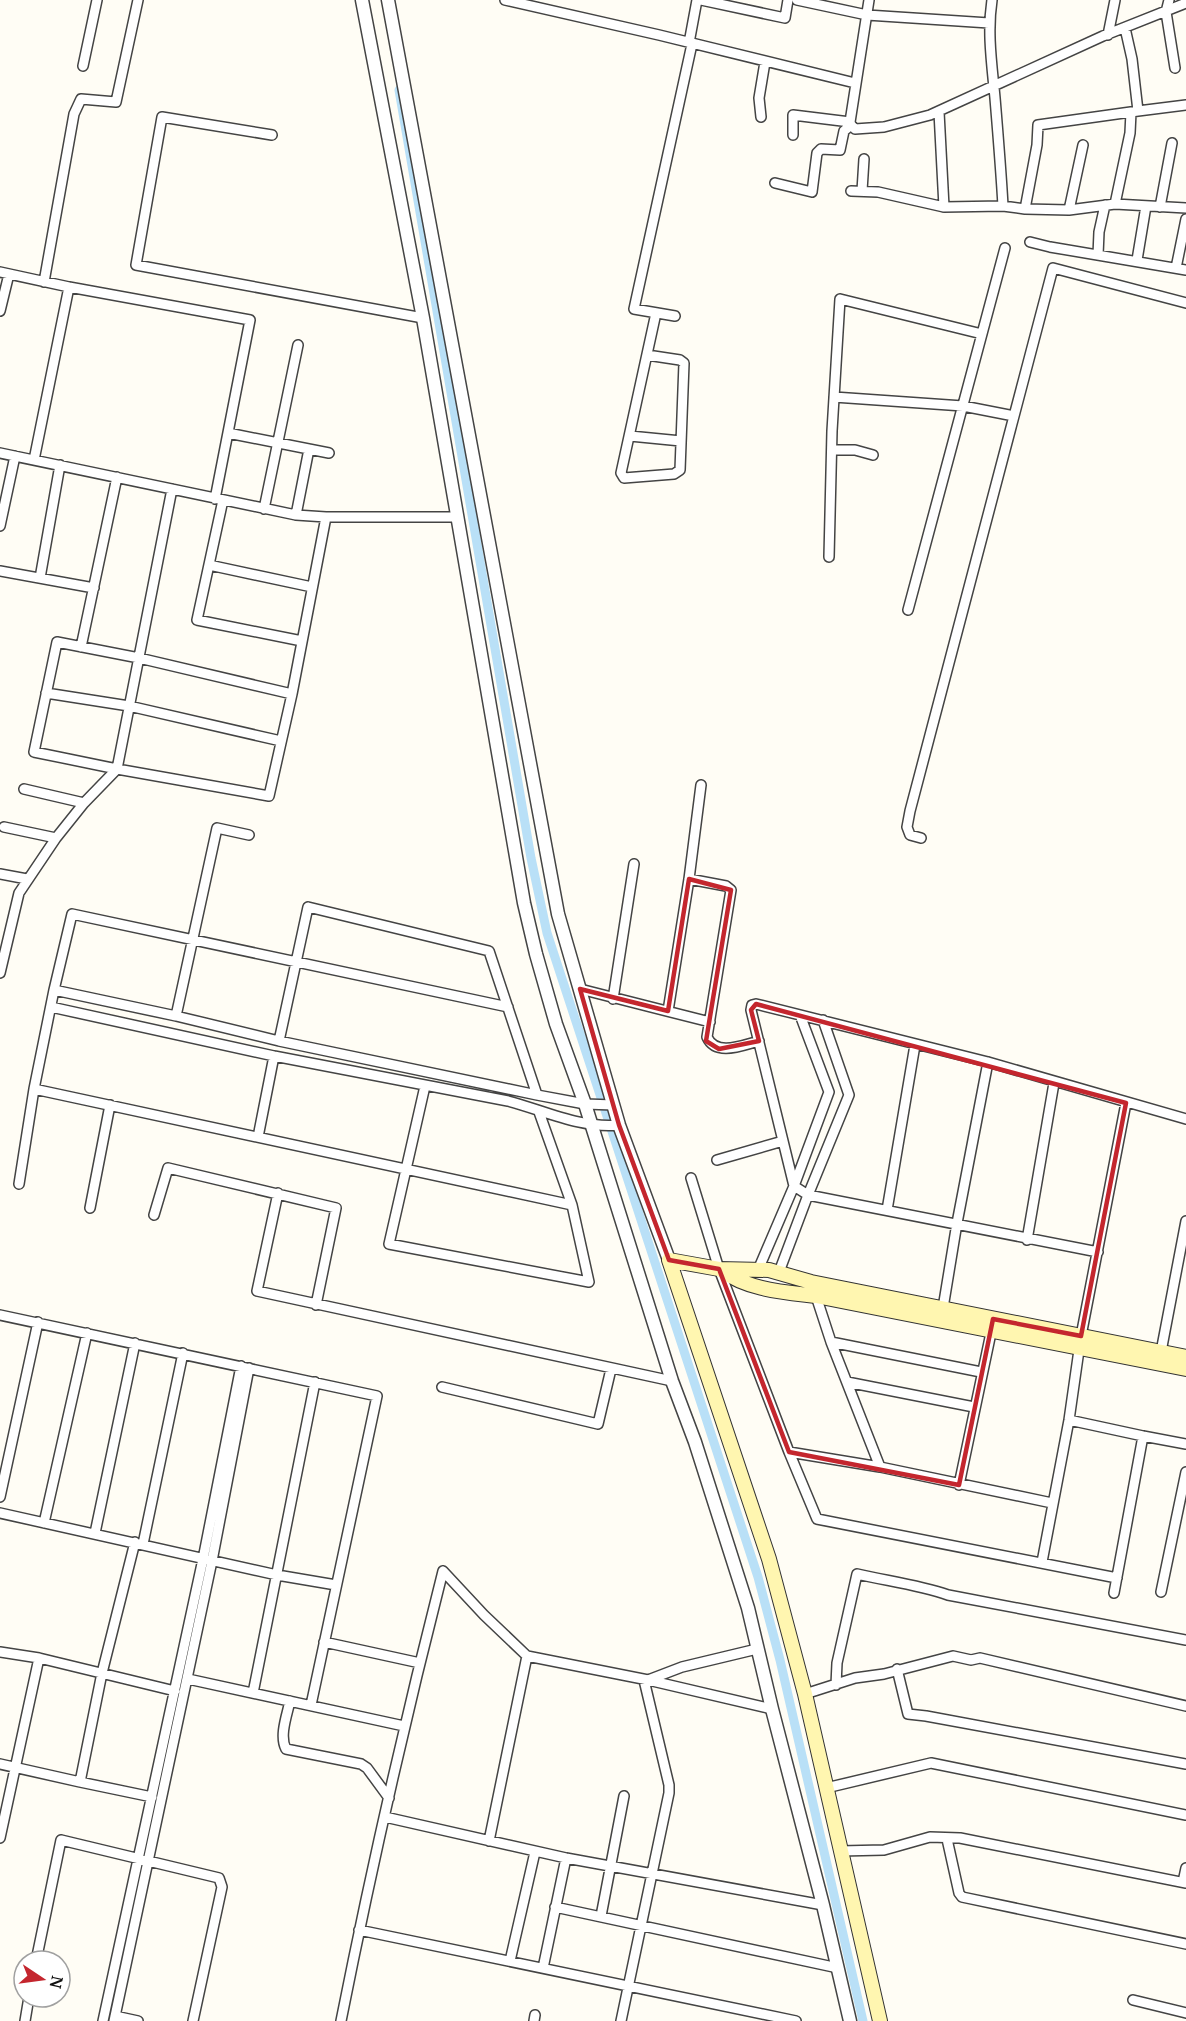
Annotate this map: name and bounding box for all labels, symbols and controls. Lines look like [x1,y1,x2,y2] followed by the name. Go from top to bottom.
[12,1949,72,2009] north arrow
[45,1974,69,1991] text: N

